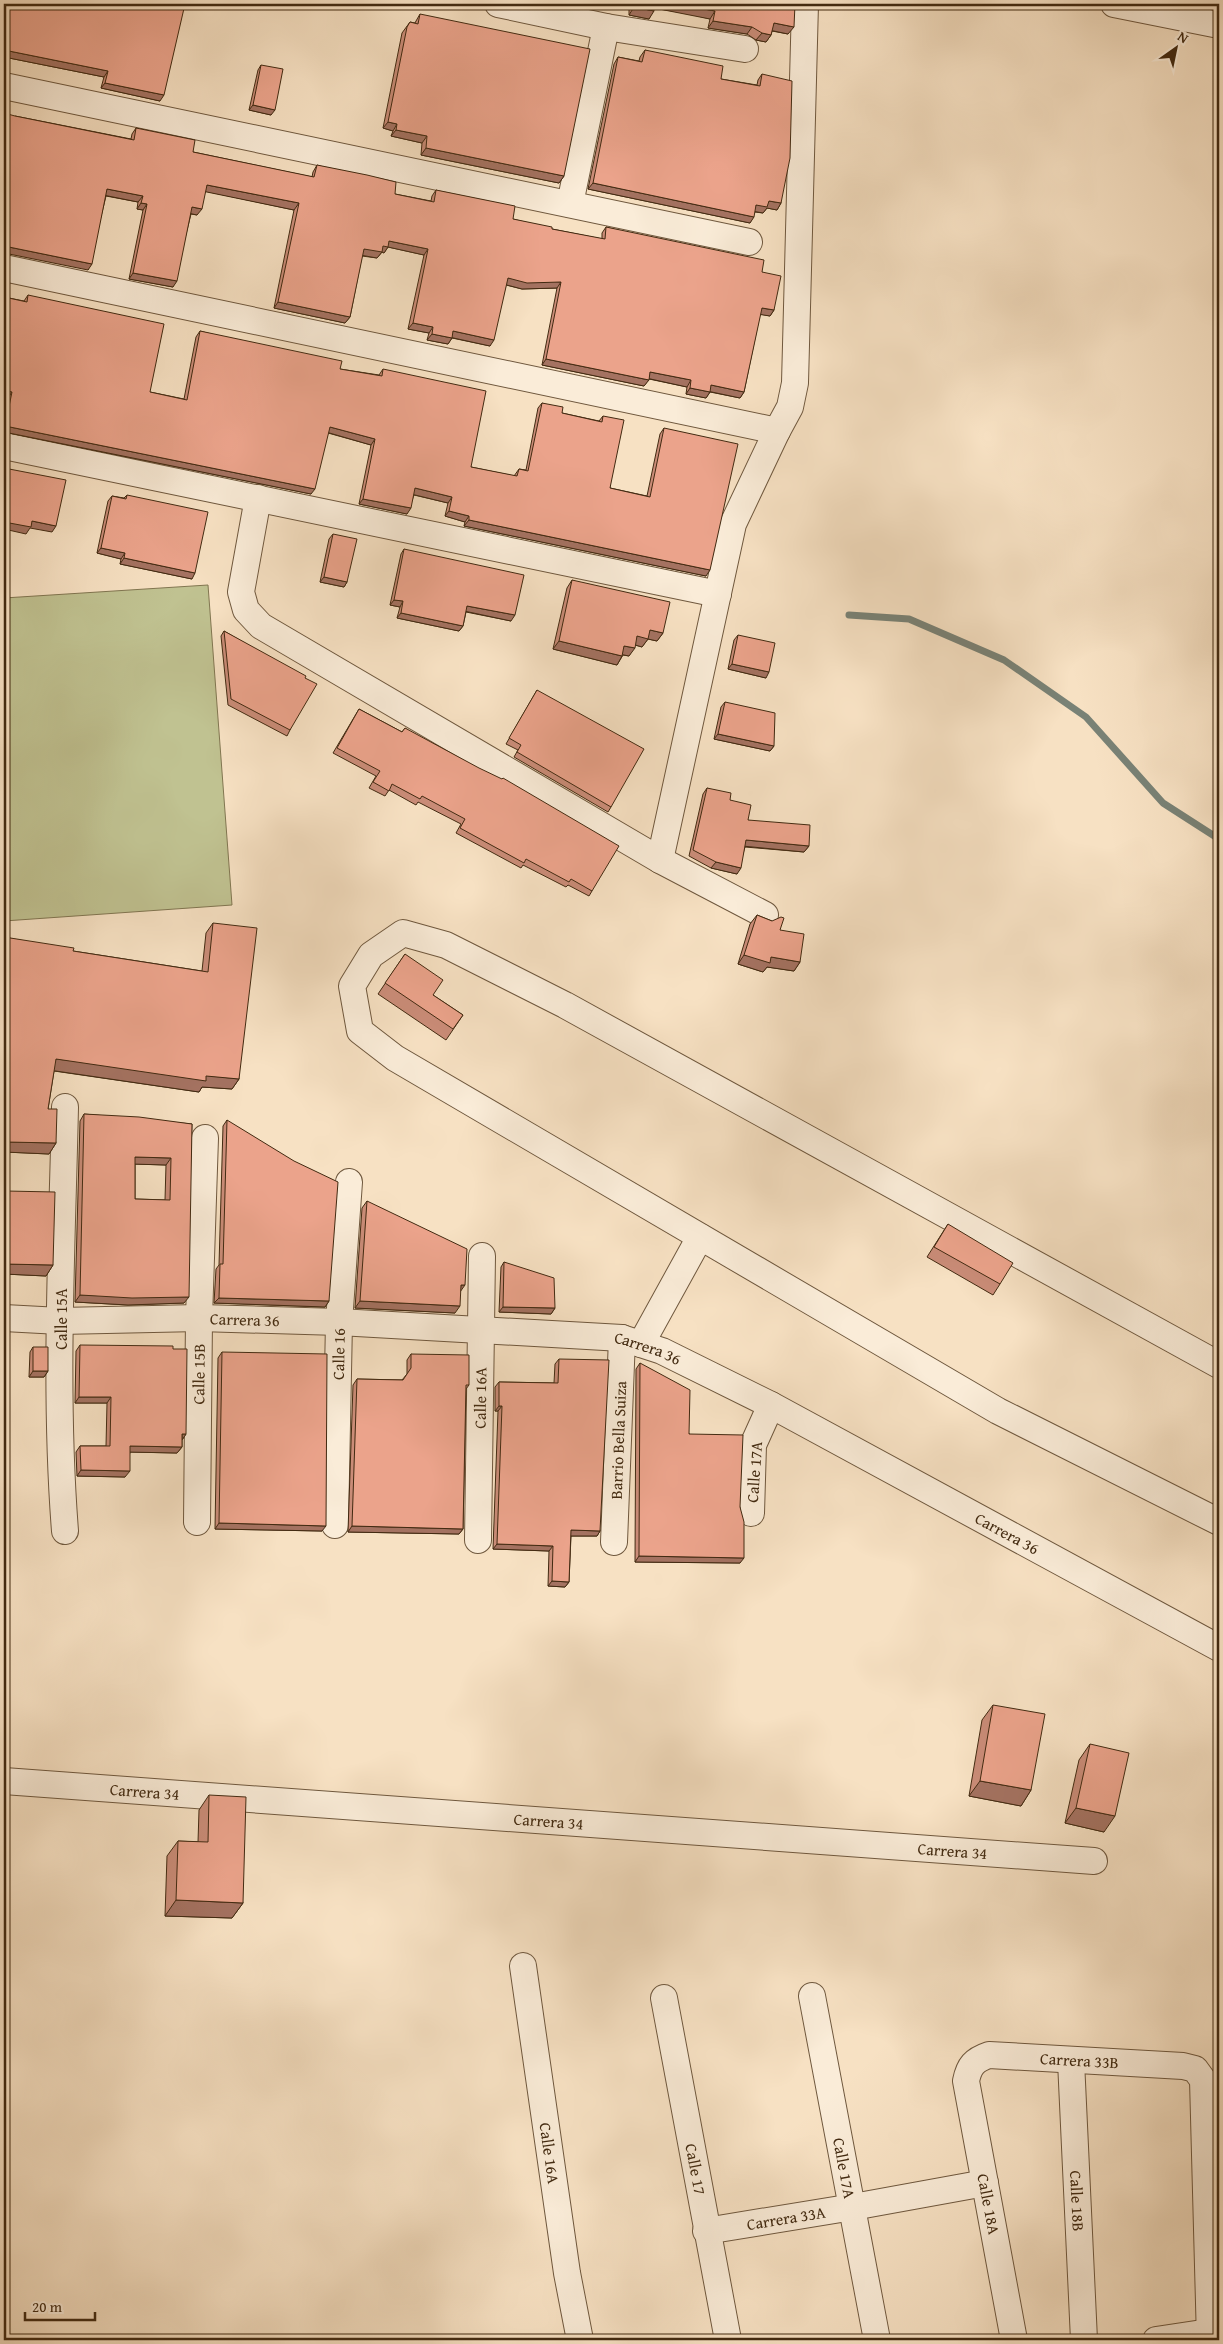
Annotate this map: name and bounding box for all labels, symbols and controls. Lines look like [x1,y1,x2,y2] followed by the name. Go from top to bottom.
[1150,22,1200,72] north arrow
[1174,26,1193,48] text: N
[49,1288,73,1350] street label: Calle 15A
[210,1306,280,1332] street label: Carrera 36
[614,1326,686,1371] street label: Carrera 36
[326,1328,351,1380] street label: Calle 16
[186,1343,211,1405] street label: Calle 15B
[468,1367,492,1429] street label: Calle 16A
[604,1380,632,1500] street label: Barrio Bella Suiza
[740,1440,768,1503] street label: Calle 17A
[971,1506,1044,1560] street label: Carrera 36
[109,1777,181,1806] street label: Carrera 34
[513,1806,584,1836] street label: Carrera 34
[917,1836,988,1865] street label: Carrera 34
[1039,2046,1119,2074] street label: Carrera 33B
[534,2121,566,2185] street label: Calle 16A
[827,2136,862,2201] street label: Calle 17A
[679,2141,713,2197] street label: Calle 17
[1064,2170,1091,2232] street label: Calle 18B
[971,2172,1007,2237] street label: Calle 18A
[745,2200,827,2236] street label: Carrera 33A
[25,2289,95,2321] scale bar
[32,2296,63,2317] text: 20 m

